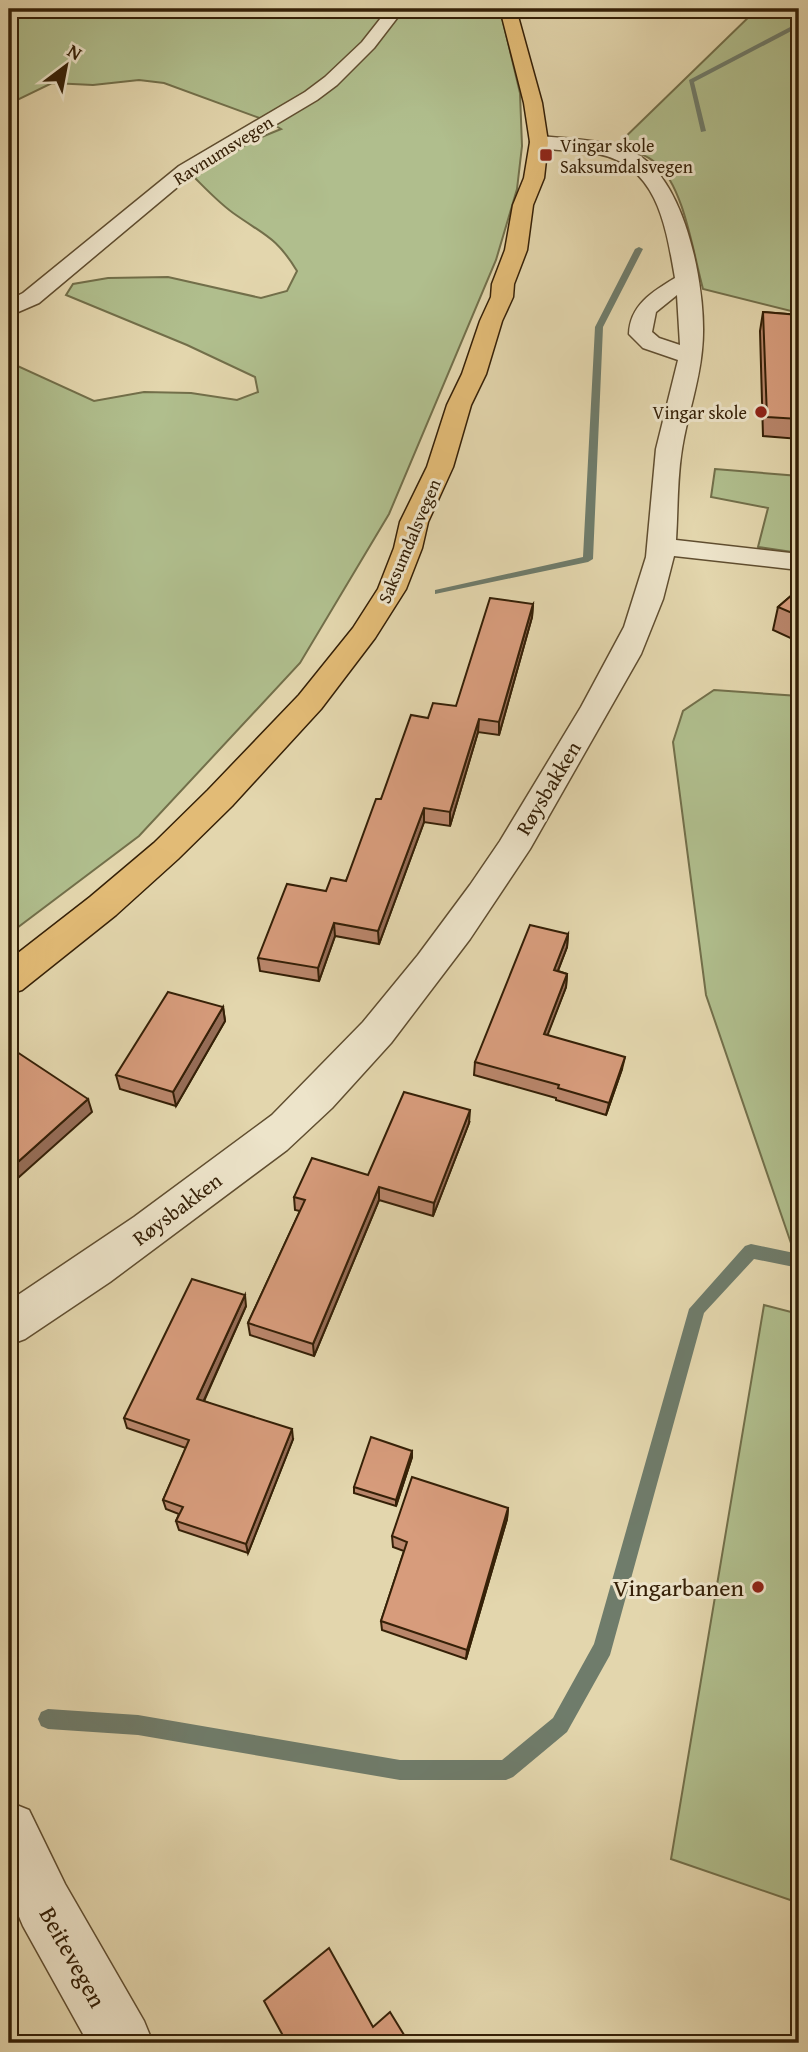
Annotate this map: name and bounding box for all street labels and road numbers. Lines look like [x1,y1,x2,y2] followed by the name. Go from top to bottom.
[168,108,278,192] street label: Ravnumsvegen
[371,475,447,607] street label: Saksumdalsvegen
[508,735,588,841] street label: Røysbakken
[126,1165,228,1253] street label: Røysbakken
[31,1900,115,2014] street label: Beitevegen

